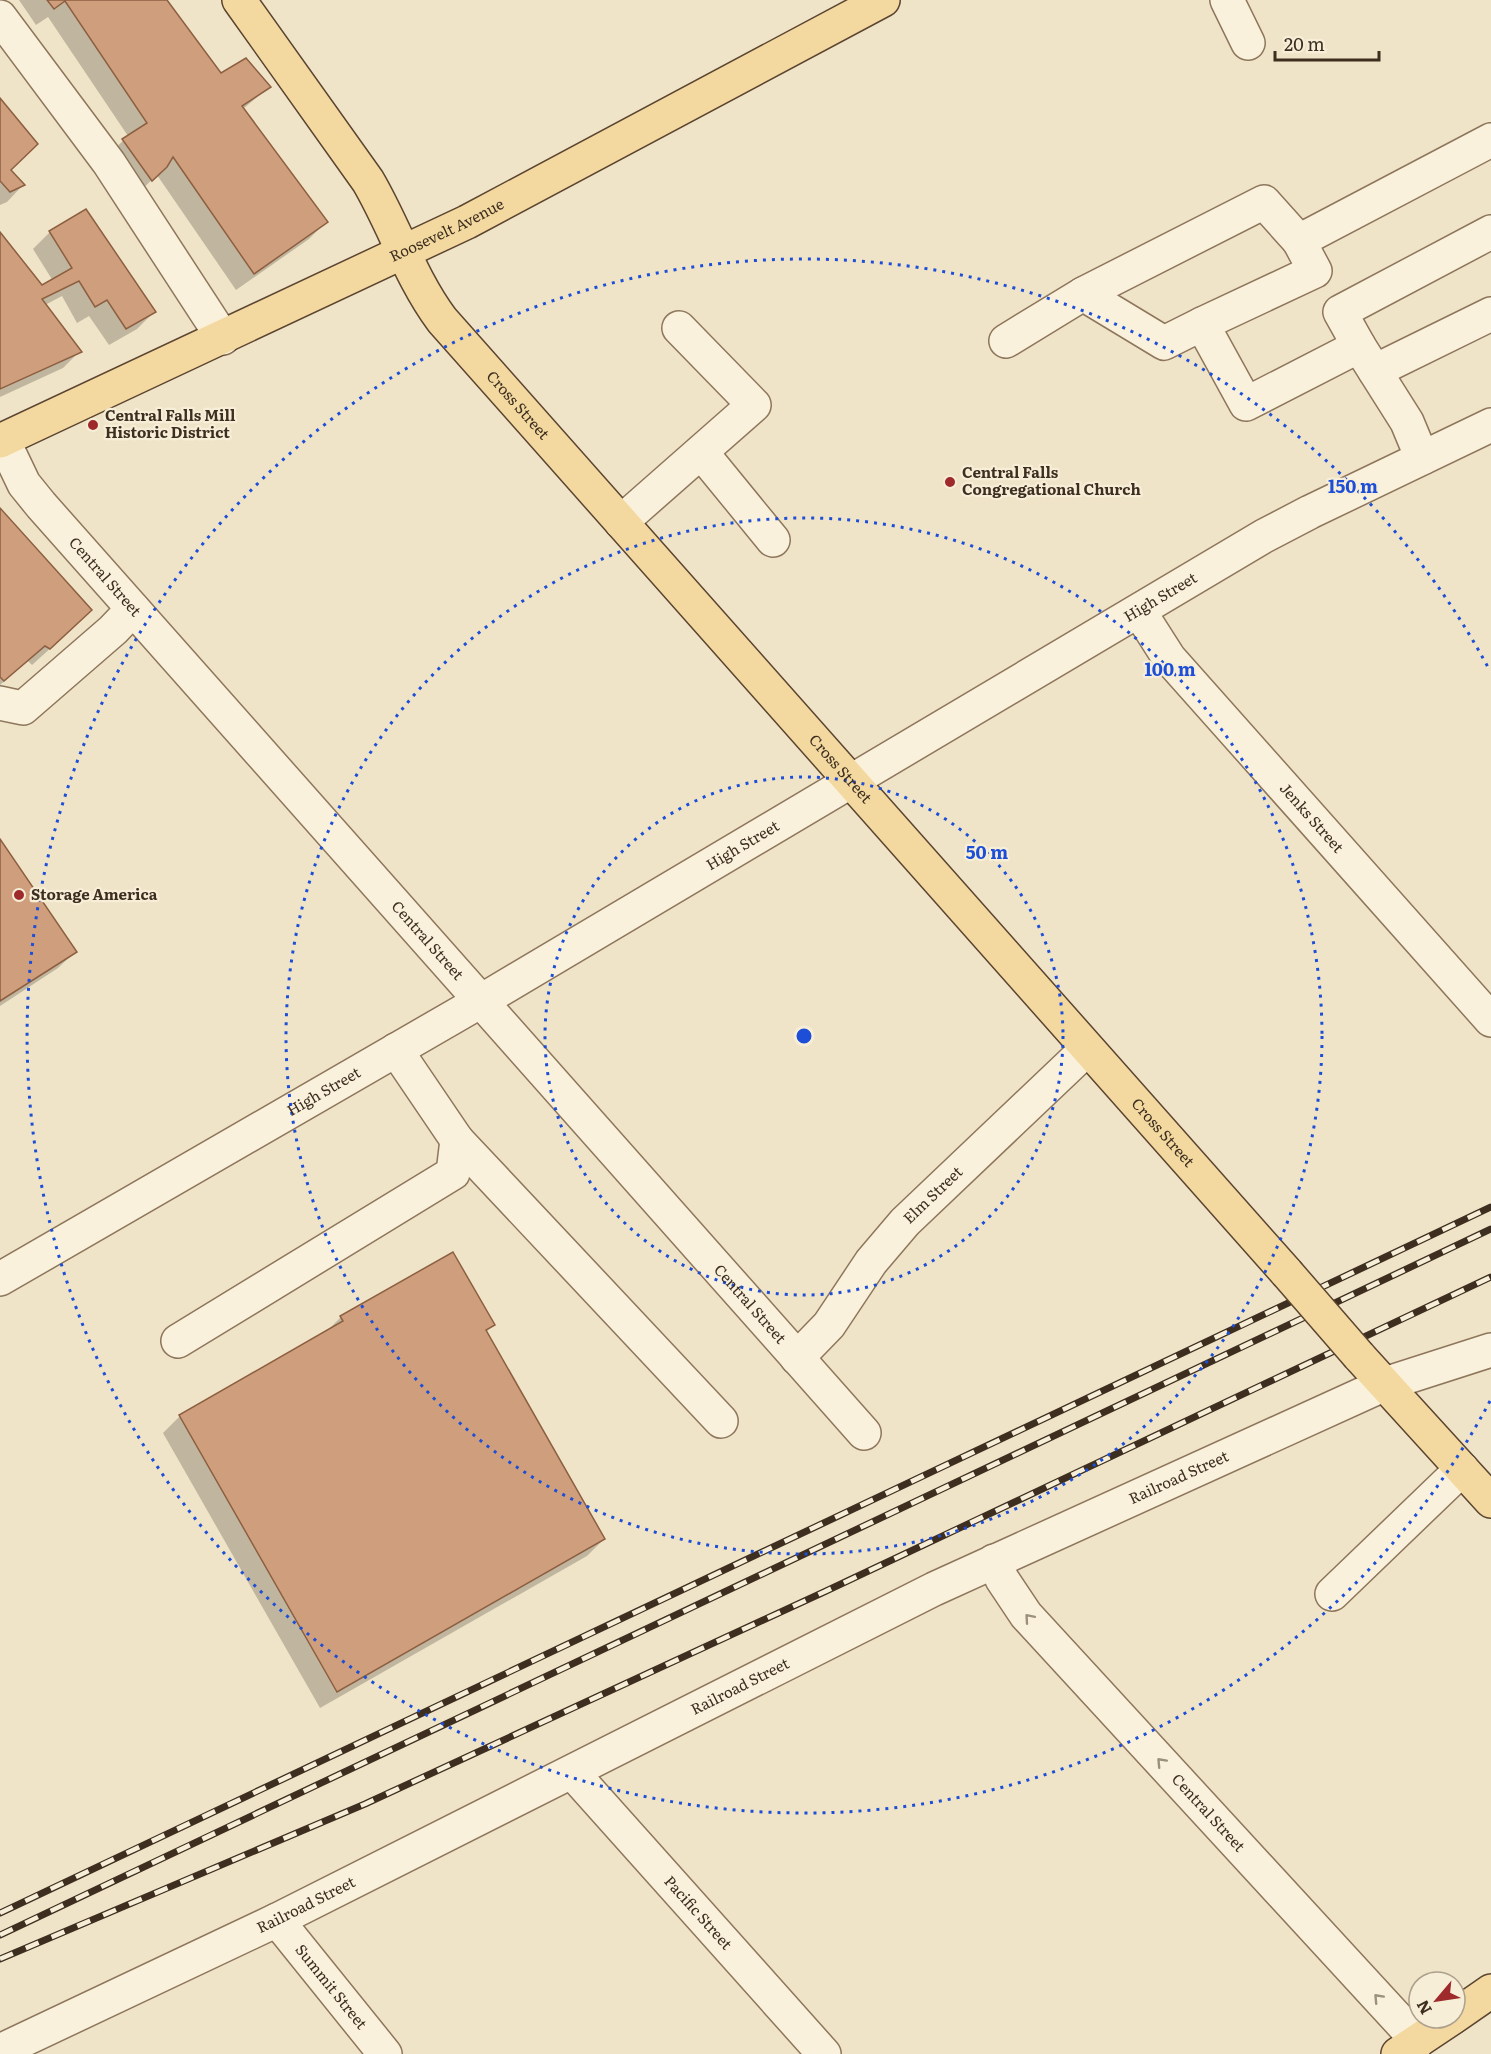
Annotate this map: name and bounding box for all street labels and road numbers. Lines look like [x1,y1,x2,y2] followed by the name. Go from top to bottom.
[385,191,508,267] street label: Roosevelt Avenue
[482,365,556,444] street label: Cross Street
[64,531,148,621] street label: Central Street
[1119,565,1201,627] street label: High Street
[804,728,878,808] street label: Cross Street
[1275,777,1350,857] street label: Jenks Street
[701,814,783,875] street label: High Street
[387,895,470,984] street label: Central Street
[282,1060,364,1121] street label: High Street
[1127,1092,1201,1171] street label: Cross Street
[897,1160,967,1228] street label: Elm Street
[709,1258,793,1348] street label: Central Street
[1124,1444,1232,1509] street label: Railroad Street
[686,1651,793,1720] street label: Railroad Street
[1167,1768,1251,1856] street label: Central Street
[252,1870,359,1938] street label: Railroad Street
[660,1870,738,1954] street label: Pacific Street
[291,1938,374,2034] street label: Summit Street

